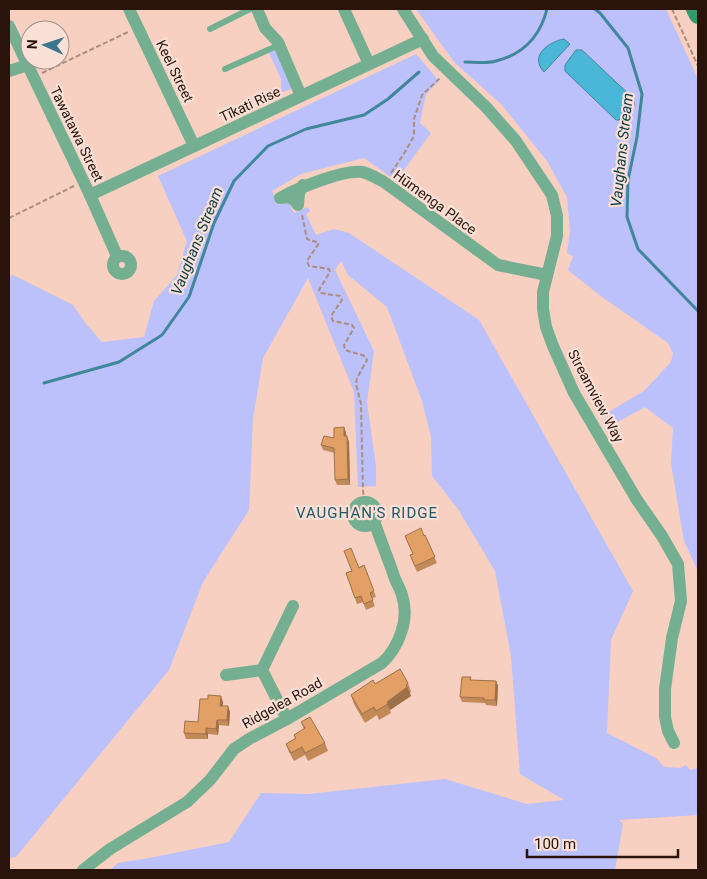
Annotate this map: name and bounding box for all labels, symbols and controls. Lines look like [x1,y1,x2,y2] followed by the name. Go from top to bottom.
[20,20,70,70] north arrow
[153,37,197,105] street label: Keel Street
[24,39,40,50] text: N
[217,83,283,125] street label: Tīkati Rise
[47,84,107,185] street label: Tawatawa Street
[607,92,637,208] water label: Vaughans Stream
[390,167,480,237] street label: Hūmenga Place
[167,184,227,298] water label: Vaughans Stream
[565,347,627,445] street label: Streamview Way
[296,504,438,522] district label: VAUGHAN'S RIDGE
[239,674,325,732] street label: Ridgelea Road
[527,826,678,858] scale bar
[534,835,576,853] text: 100 m

